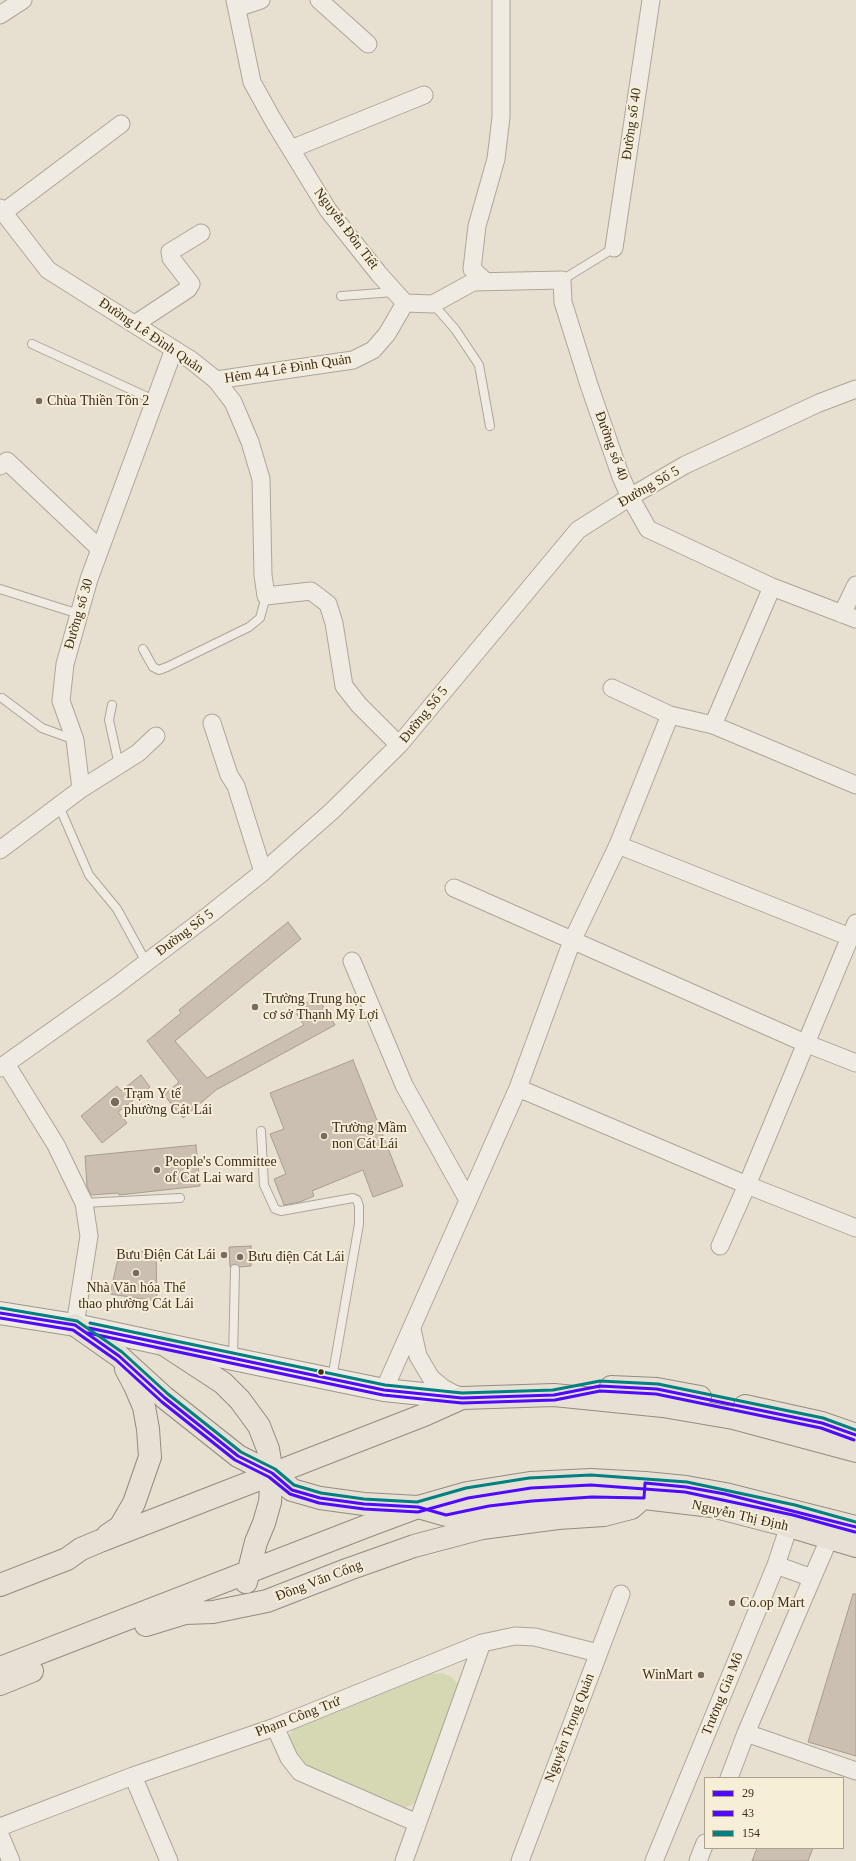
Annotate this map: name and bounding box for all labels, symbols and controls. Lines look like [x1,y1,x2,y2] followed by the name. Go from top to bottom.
[619,87,645,161] street label: Đường số 40
[310,185,382,273] street label: Nguyễn Đôn Tiết
[95,295,207,377] street label: Đường Lê Đình Quản
[223,351,353,387] street label: Hẻm 44 Lê Đình Quản
[47,393,149,409] place label: Chùa Thiền Tôn 2
[34,396,44,406] marker: Chùa Thiền Tôn 2
[591,409,631,483] street label: Đường số 40
[615,463,683,511] street label: Đường Số 5
[61,577,97,651] street label: Đường số 30
[396,683,452,747] street label: Đường Số 5
[153,906,217,960] street label: Đường Số 5
[263,991,379,1024] place label: Trường Trung học cơ sở Thạnh Mỹ Lợi
[250,1002,260,1012] marker: Trường Trung học cơ sở Thạnh Mỹ Lợi
[124,1086,212,1118] place label: Trạm Y tế phường Cát Lái
[109,1096,121,1108] marker: Trạm Y tế phường Cát Lái
[332,1120,407,1152] place label: Trường Mầm non Cát Lái
[319,1131,329,1141] marker: Trường Mầm non Cát Lái
[165,1154,277,1186] place label: People's Committee of Cat Lai ward
[152,1165,162,1175] marker: People's Committee of Cat Lai ward
[116,1247,216,1263] place label: Bưu Điện Cát Lái
[248,1249,345,1265] place label: Bưu điện Cát Lái
[219,1250,229,1260] marker: Bưu Điện Cát Lái
[235,1252,245,1262] marker: Bưu điện Cát Lái
[131,1268,141,1278] marker: Nhà Văn hóa Thể thao phường Cát Lái
[78,1280,194,1312] place label: Nhà Văn hóa Thể thao phường Cát Lái
[316,1367,326,1377] unlabelled marker
[690,1497,790,1535] street label: Nguyễn Thị Định
[273,1557,365,1605] street label: Đồng Văn Cống
[740,1595,805,1611] place label: Co.op Mart
[727,1598,737,1608] marker: Co.op Mart
[699,1650,747,1738] street label: Trương Gia Mô
[642,1667,693,1683] place label: WinMart
[696,1670,706,1680] marker: WinMart
[541,1671,599,1785] street label: Nguyễn Trọng Quản
[253,1693,343,1741] street label: Phạm Công Trứ
[704,1777,844,1849] legend
[742,1786,754,1800] text: 29
[742,1806,754,1820] text: 43
[742,1826,760,1840] text: 154

